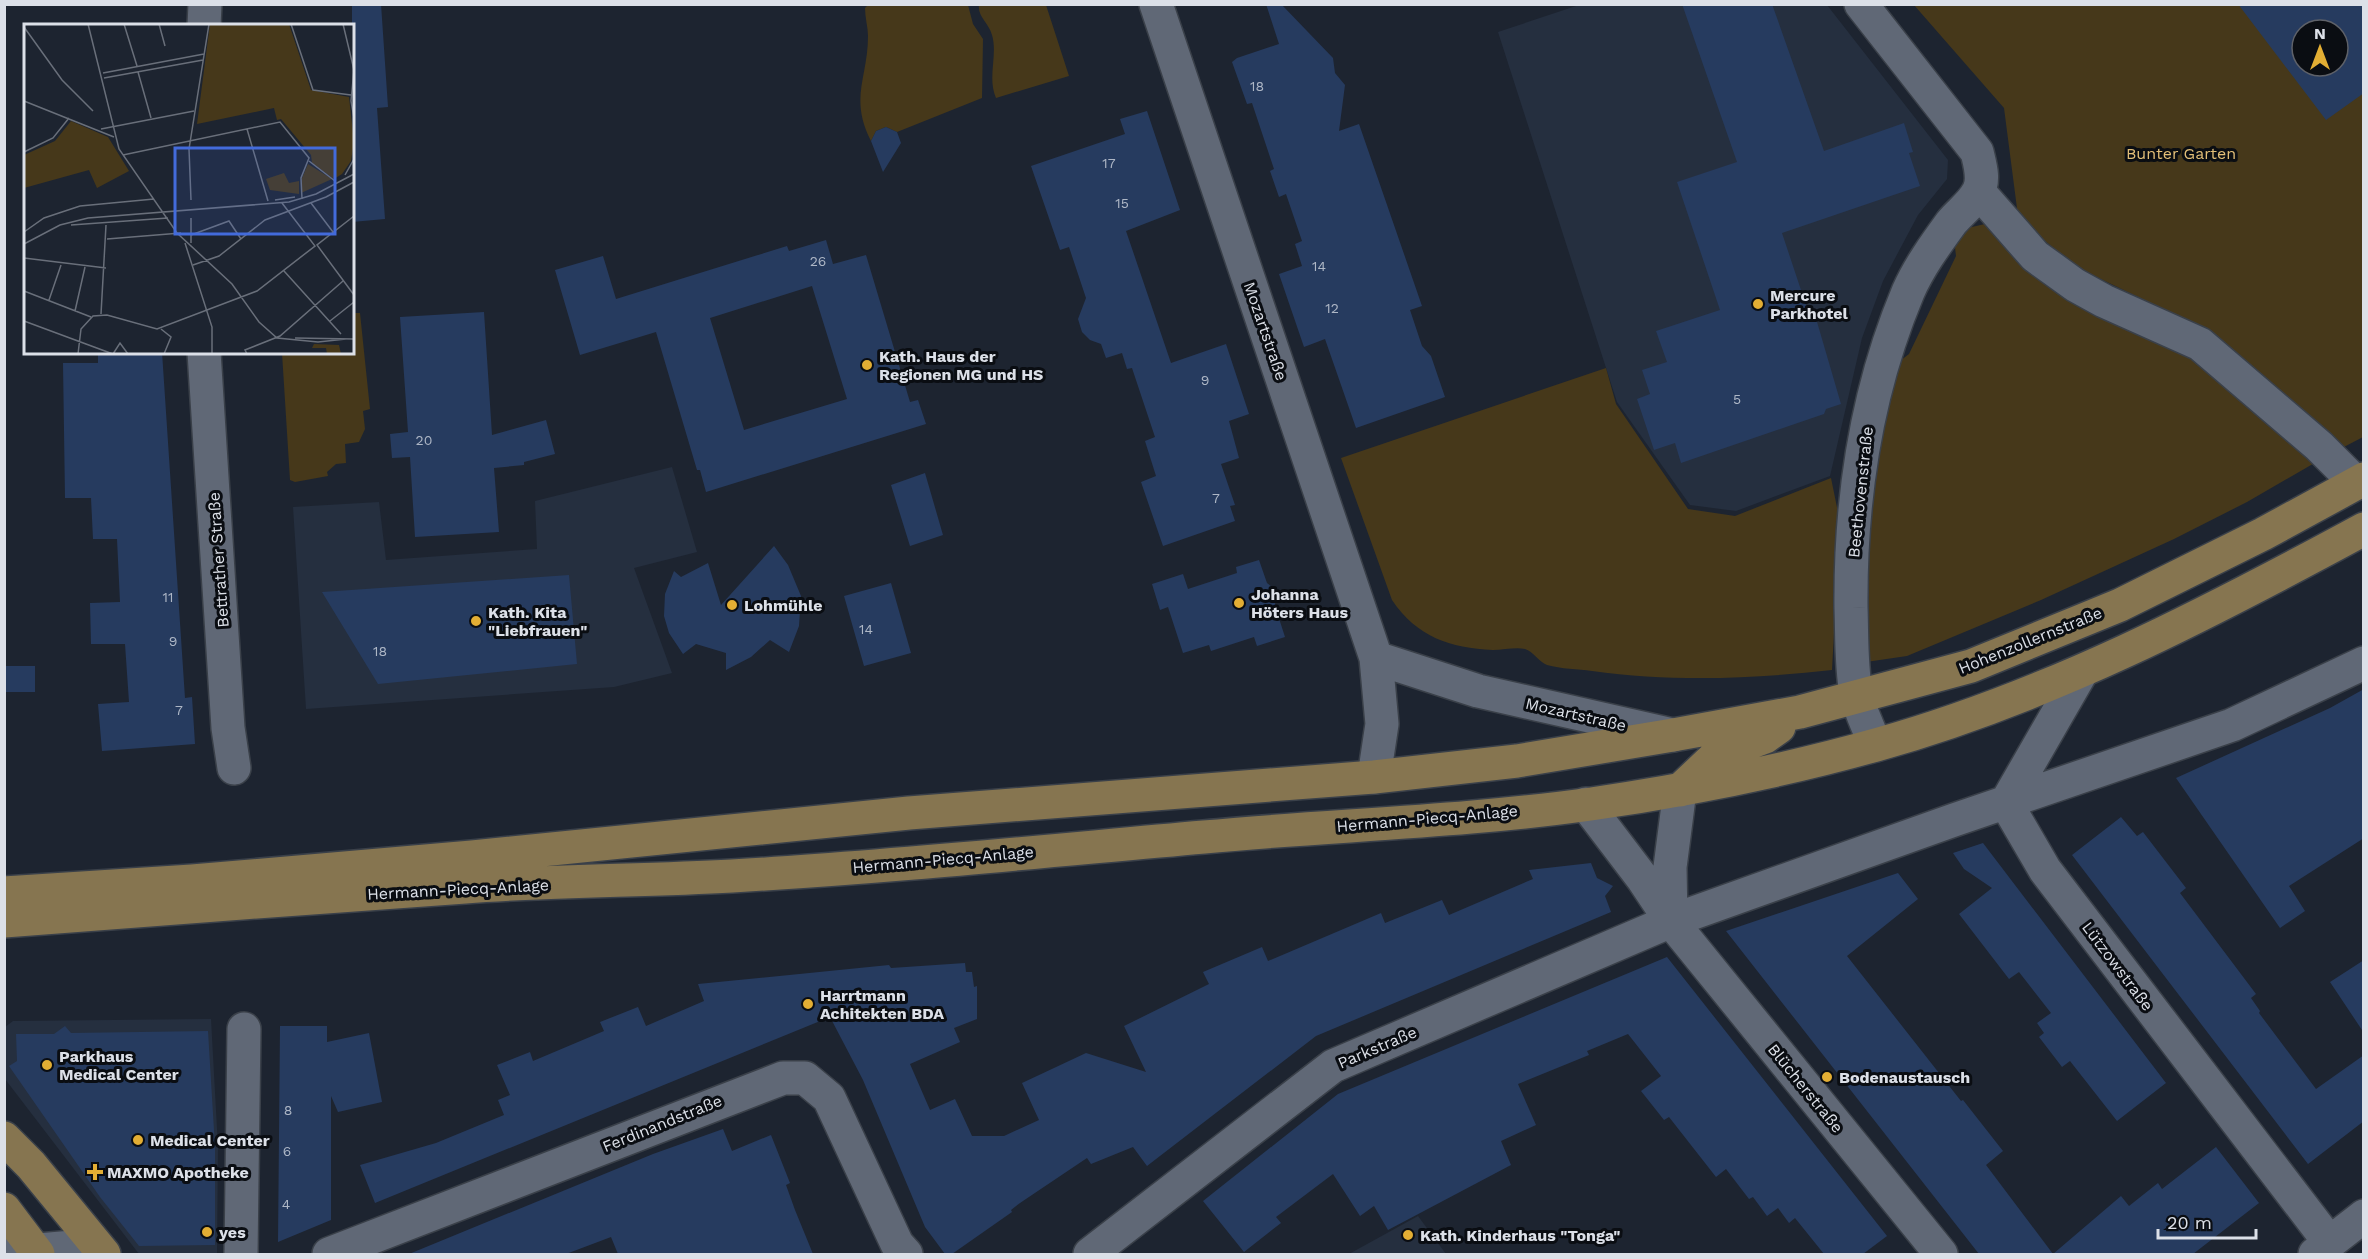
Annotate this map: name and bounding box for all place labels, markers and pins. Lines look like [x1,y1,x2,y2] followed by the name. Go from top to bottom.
[1770,286,1848,323] place label: Mercure Parkhotel
[1751,297,1765,311] marker: Mercure Parkhotel
[879,347,1043,384] place label: Kath. Haus der Regionen MG und HS
[860,358,874,372] marker: Kath. Haus der Regionen MG und HS
[1251,585,1348,622] place label: Johanna Höters Haus
[744,596,822,615] place label: Lohmühle
[1232,596,1246,610] marker: Johanna Höters Haus
[725,598,739,612] marker: Lohmühle
[488,603,587,640] place label: Kath. Kita "Liebfrauen"
[469,614,483,628] marker: Kath. Kita "Liebfrauen"
[820,986,944,1023] place label: Harrtmann Achitekten BDA
[801,997,815,1011] marker: Harrtmann Achitekten BDA
[59,1047,179,1084] place label: Parkhaus Medical Center
[40,1058,54,1072] marker: Parkhaus Medical Center
[1839,1068,1970,1087] place label: Bodenaustausch
[1820,1070,1834,1084] marker: Bodenaustausch
[150,1131,270,1150] place label: Medical Center
[131,1133,145,1147] marker: Medical Center
[107,1163,249,1182] place label: MAXMO Apotheke
[88,1165,102,1179] marker: MAXMO Apotheke
[218,1223,246,1242] place label: yes
[200,1225,214,1239] marker: yes
[1420,1226,1620,1245] place label: Kath. Kinderhaus "Tonga"
[1401,1228,1415,1242] marker: Kath. Kinderhaus "Tonga"

